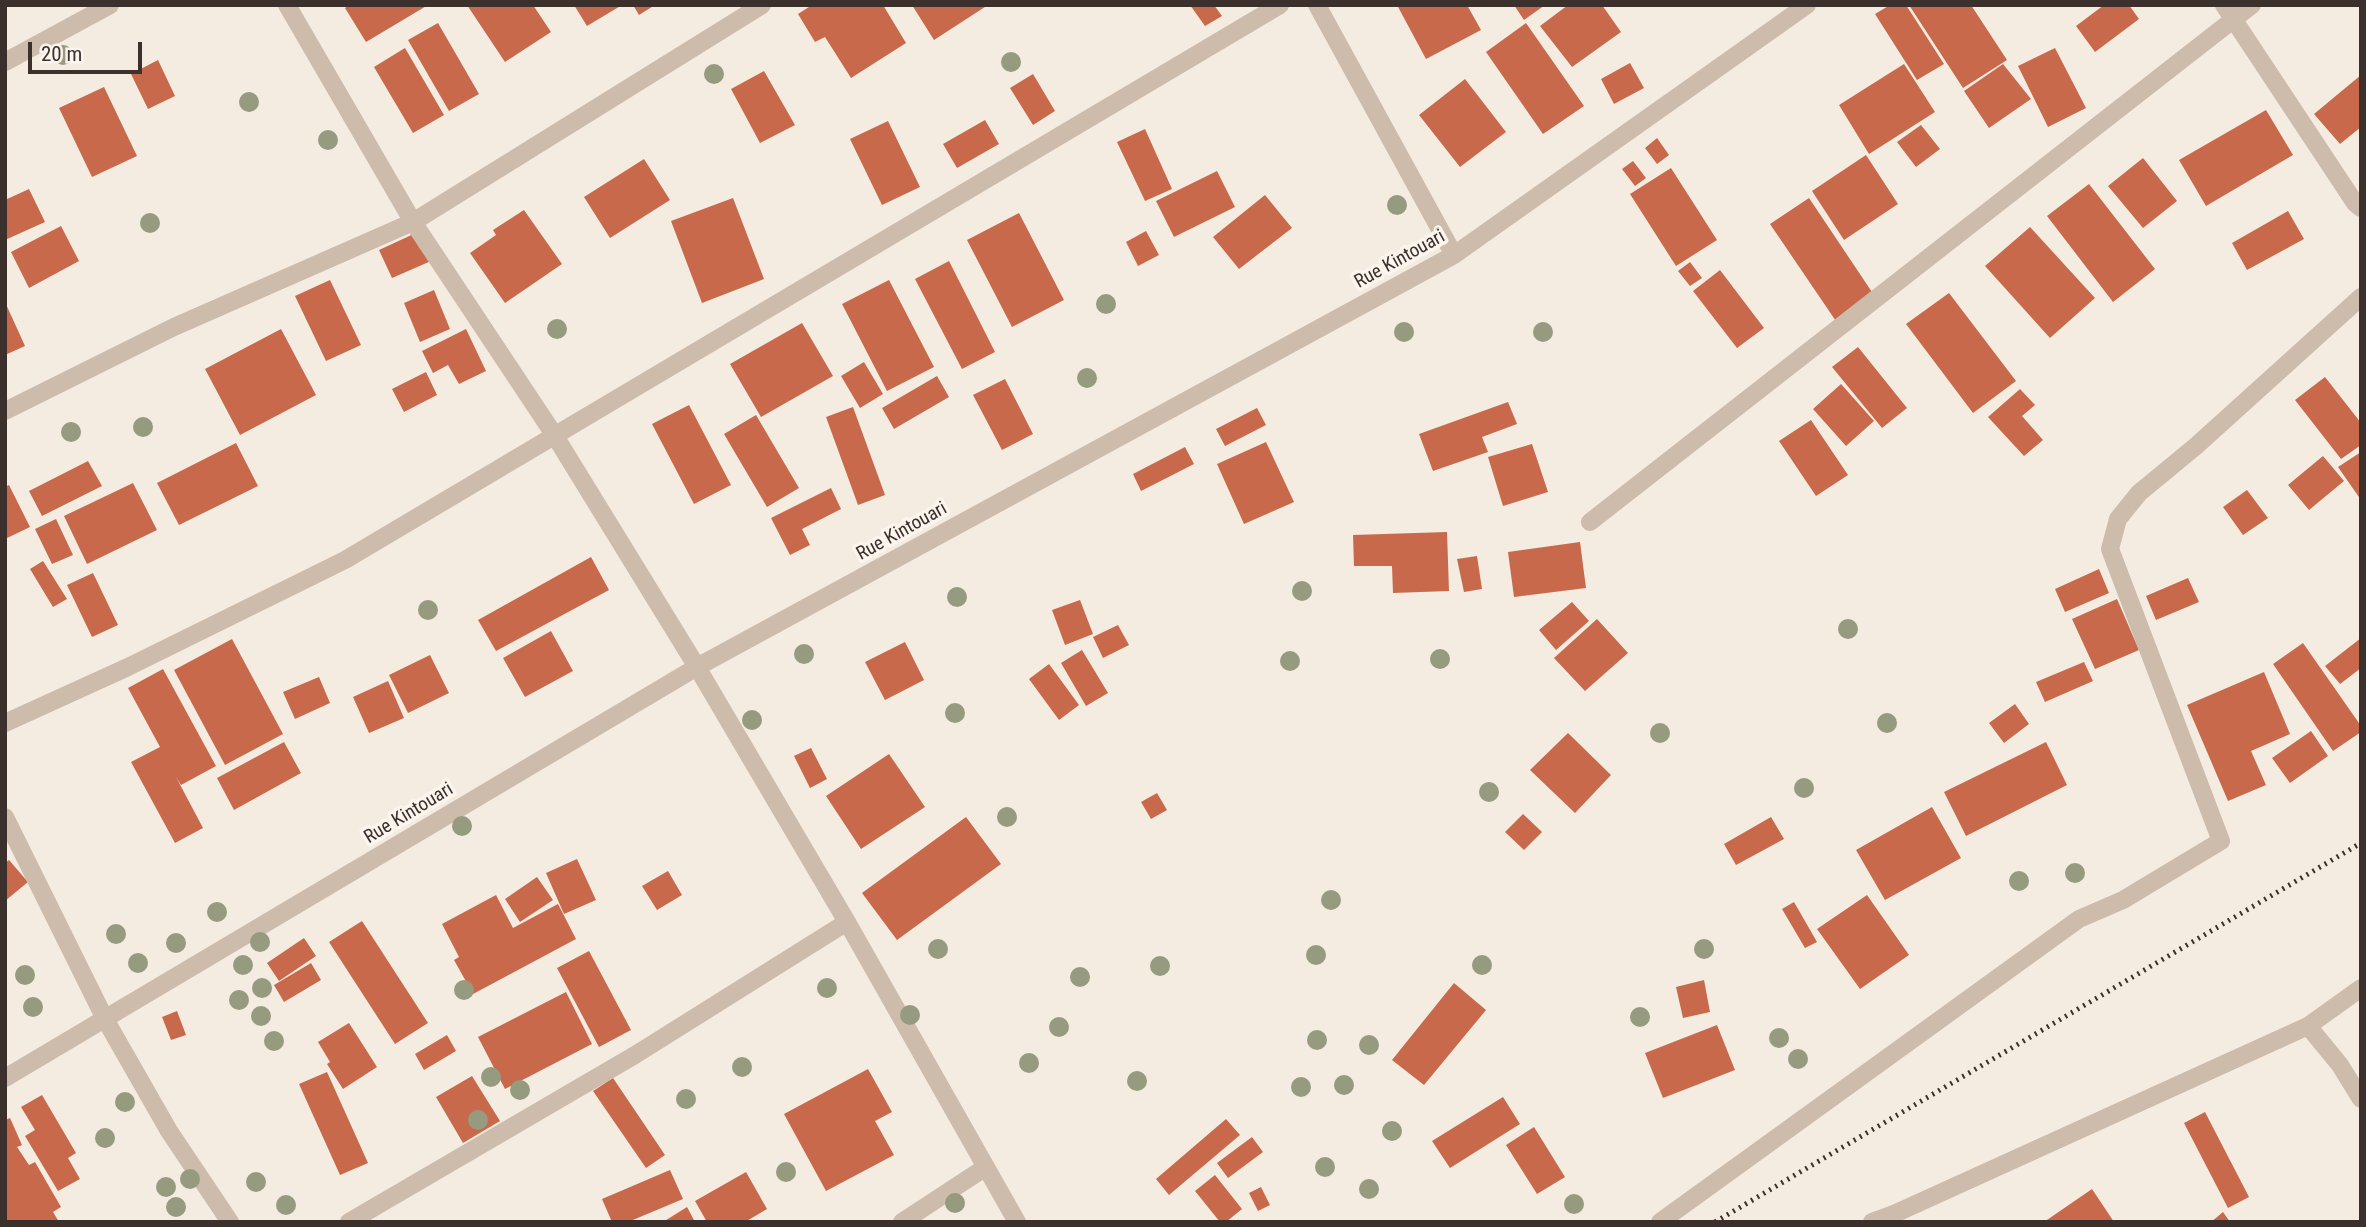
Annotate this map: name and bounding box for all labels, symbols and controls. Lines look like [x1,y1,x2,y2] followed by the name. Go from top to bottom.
[32,28,145,72] scale bar
[41,42,82,66] text: 20 m
[1351,226,1449,294] street label: Rue Kintouari
[853,498,951,566] street label: Rue Kintouari
[360,779,458,849] street label: Rue Kintouari

